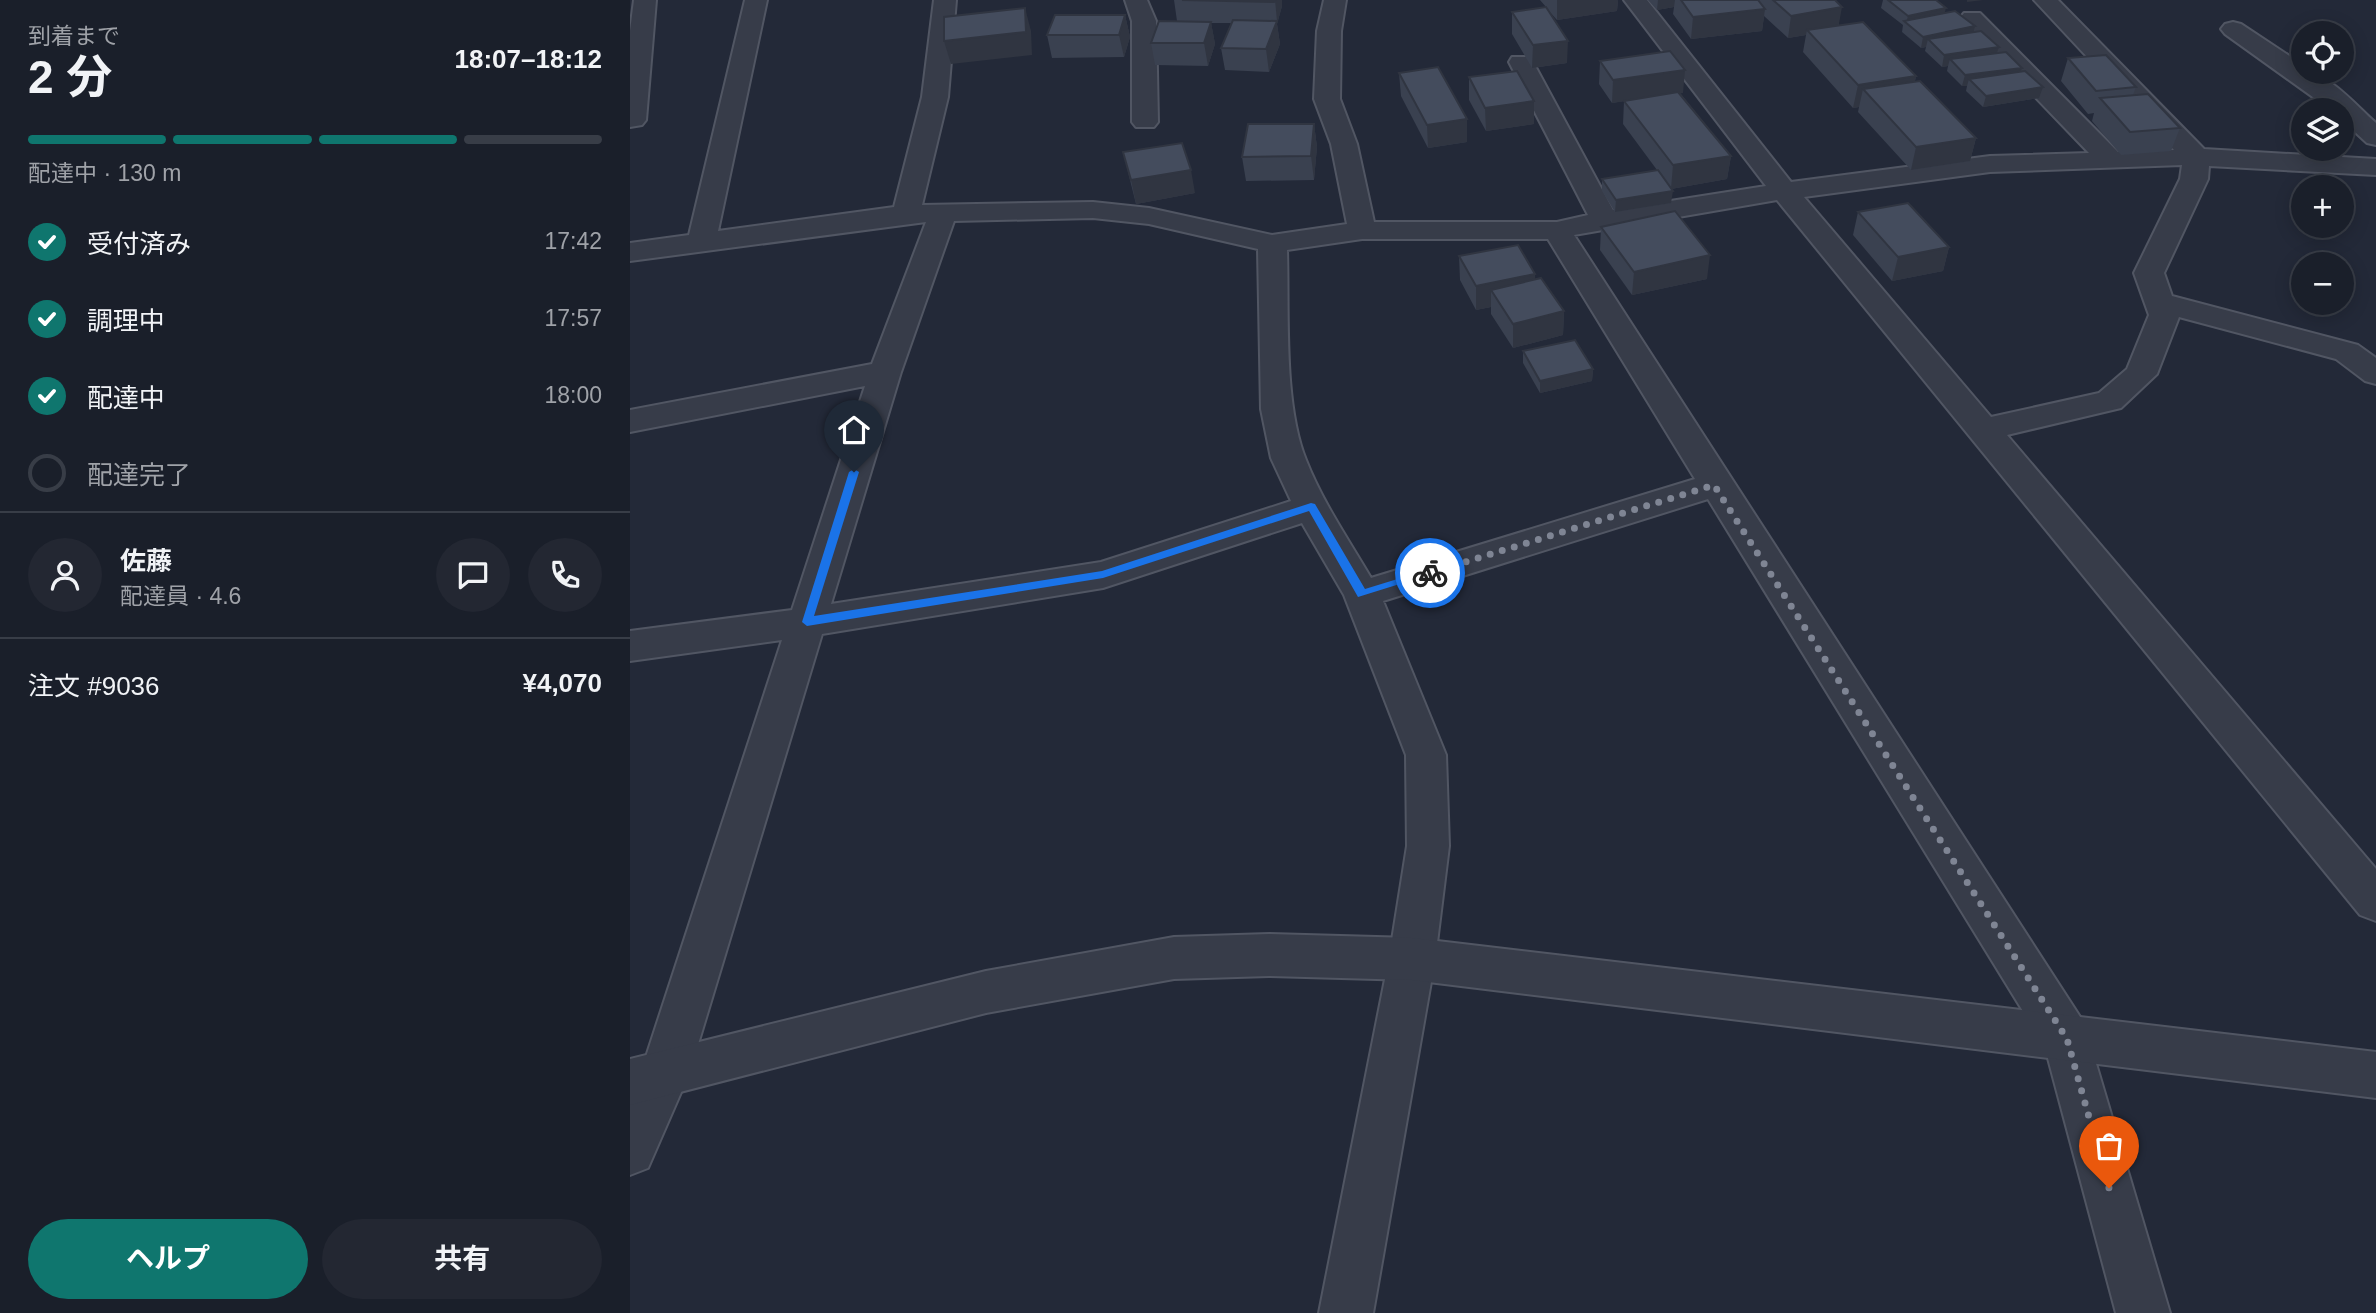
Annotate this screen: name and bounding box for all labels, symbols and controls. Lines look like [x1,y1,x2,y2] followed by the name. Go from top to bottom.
[2291,21,2354,315] map controls
[2291,21,2354,84] button: locate
[28,23,120,49] text: 到着まで
[455,44,602,74] text: 18:07–18:12
[28,51,112,103] text: 2 分
[2291,98,2354,161] button: layers
[28,160,181,186] text: 配達中 · 130 m
[2291,175,2354,238] button: +
[28,223,66,261] icon: check
[544,228,602,254] text: 17:42
[87,229,191,259] text: 受付済み
[2291,252,2354,315] button: −
[28,300,66,338] icon: check
[544,305,602,331] text: 17:57
[87,306,165,336] text: 調理中
[28,377,66,415] icon: check
[544,382,602,408] text: 18:00
[87,383,165,413] text: 配達中
[824,400,884,472] pin
[835,411,873,449] icon: home
[87,460,191,490] text: 配達完了
[28,538,102,612] button: person
[436,538,510,612] button: chat
[528,538,602,612] button: phone
[1395,538,1465,608] courier
[120,546,172,576] text: 佐藤
[1411,554,1449,592] icon: bike
[120,583,241,609] text: 配達員 · 4.6
[522,668,602,698] text: ¥4,070
[28,671,160,701] text: 注文 #9036
[2079,1116,2139,1188] pin
[2090,1127,2128,1165] icon: bag
[28,1219,308,1299] button: ヘルプ
[322,1219,602,1299] button: 共有

